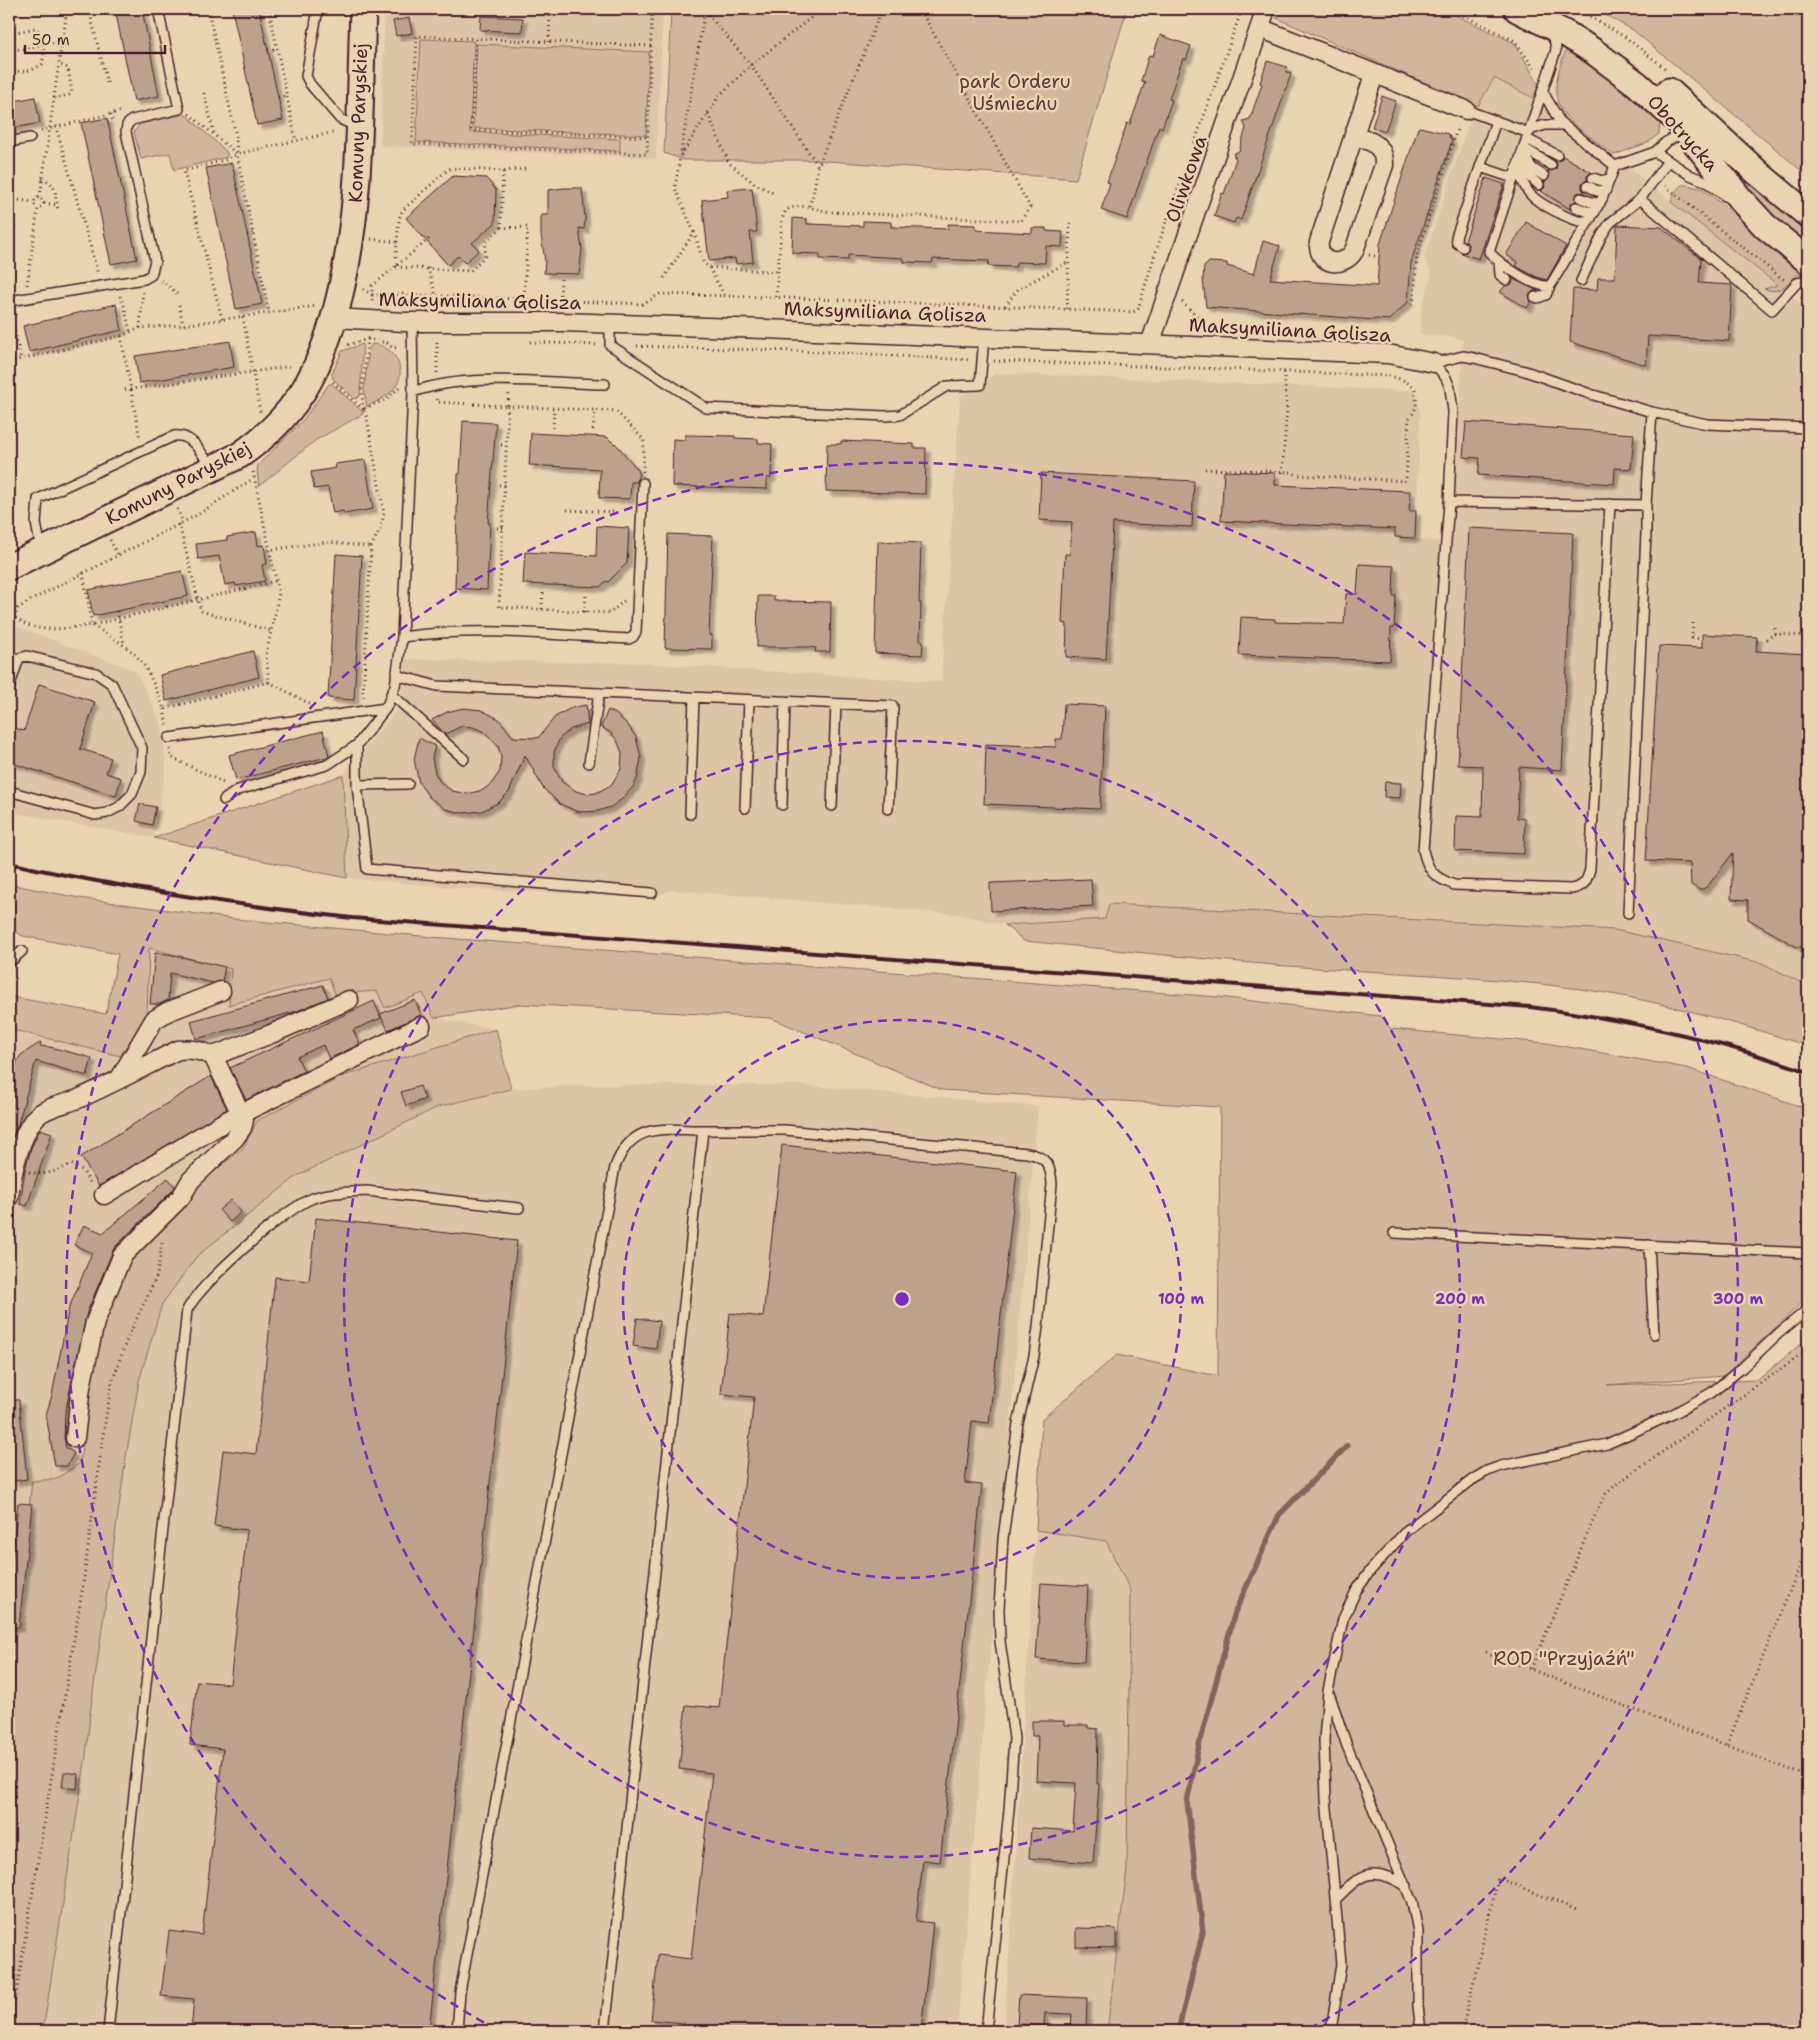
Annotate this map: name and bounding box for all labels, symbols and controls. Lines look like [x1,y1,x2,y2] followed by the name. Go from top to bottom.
[25,22,165,54] scale bar
[32,30,70,50] text: 50 m
[343,43,373,203] street label: Komuny Paryskiej
[959,69,1071,116] park label: park Orderu Uśmiechu
[1642,89,1724,177] street label: Obotrycka
[1159,132,1213,226] street label: Oliwkowa
[379,287,582,315] street label: Maksymiliana Golisza
[783,296,987,328] street label: Maksymiliana Golisza
[1188,312,1392,348] street label: Maksymiliana Golisza
[101,436,255,530] street label: Komuny Paryskiej
[1158,1289,1204,1309] text: 100 m
[1435,1289,1485,1309] text: 200 m
[1713,1289,1763,1309] text: 300 m
[893,1290,911,1308] centre of rings
[1493,1646,1635,1671] park label: ROD "Przyjaźń"

